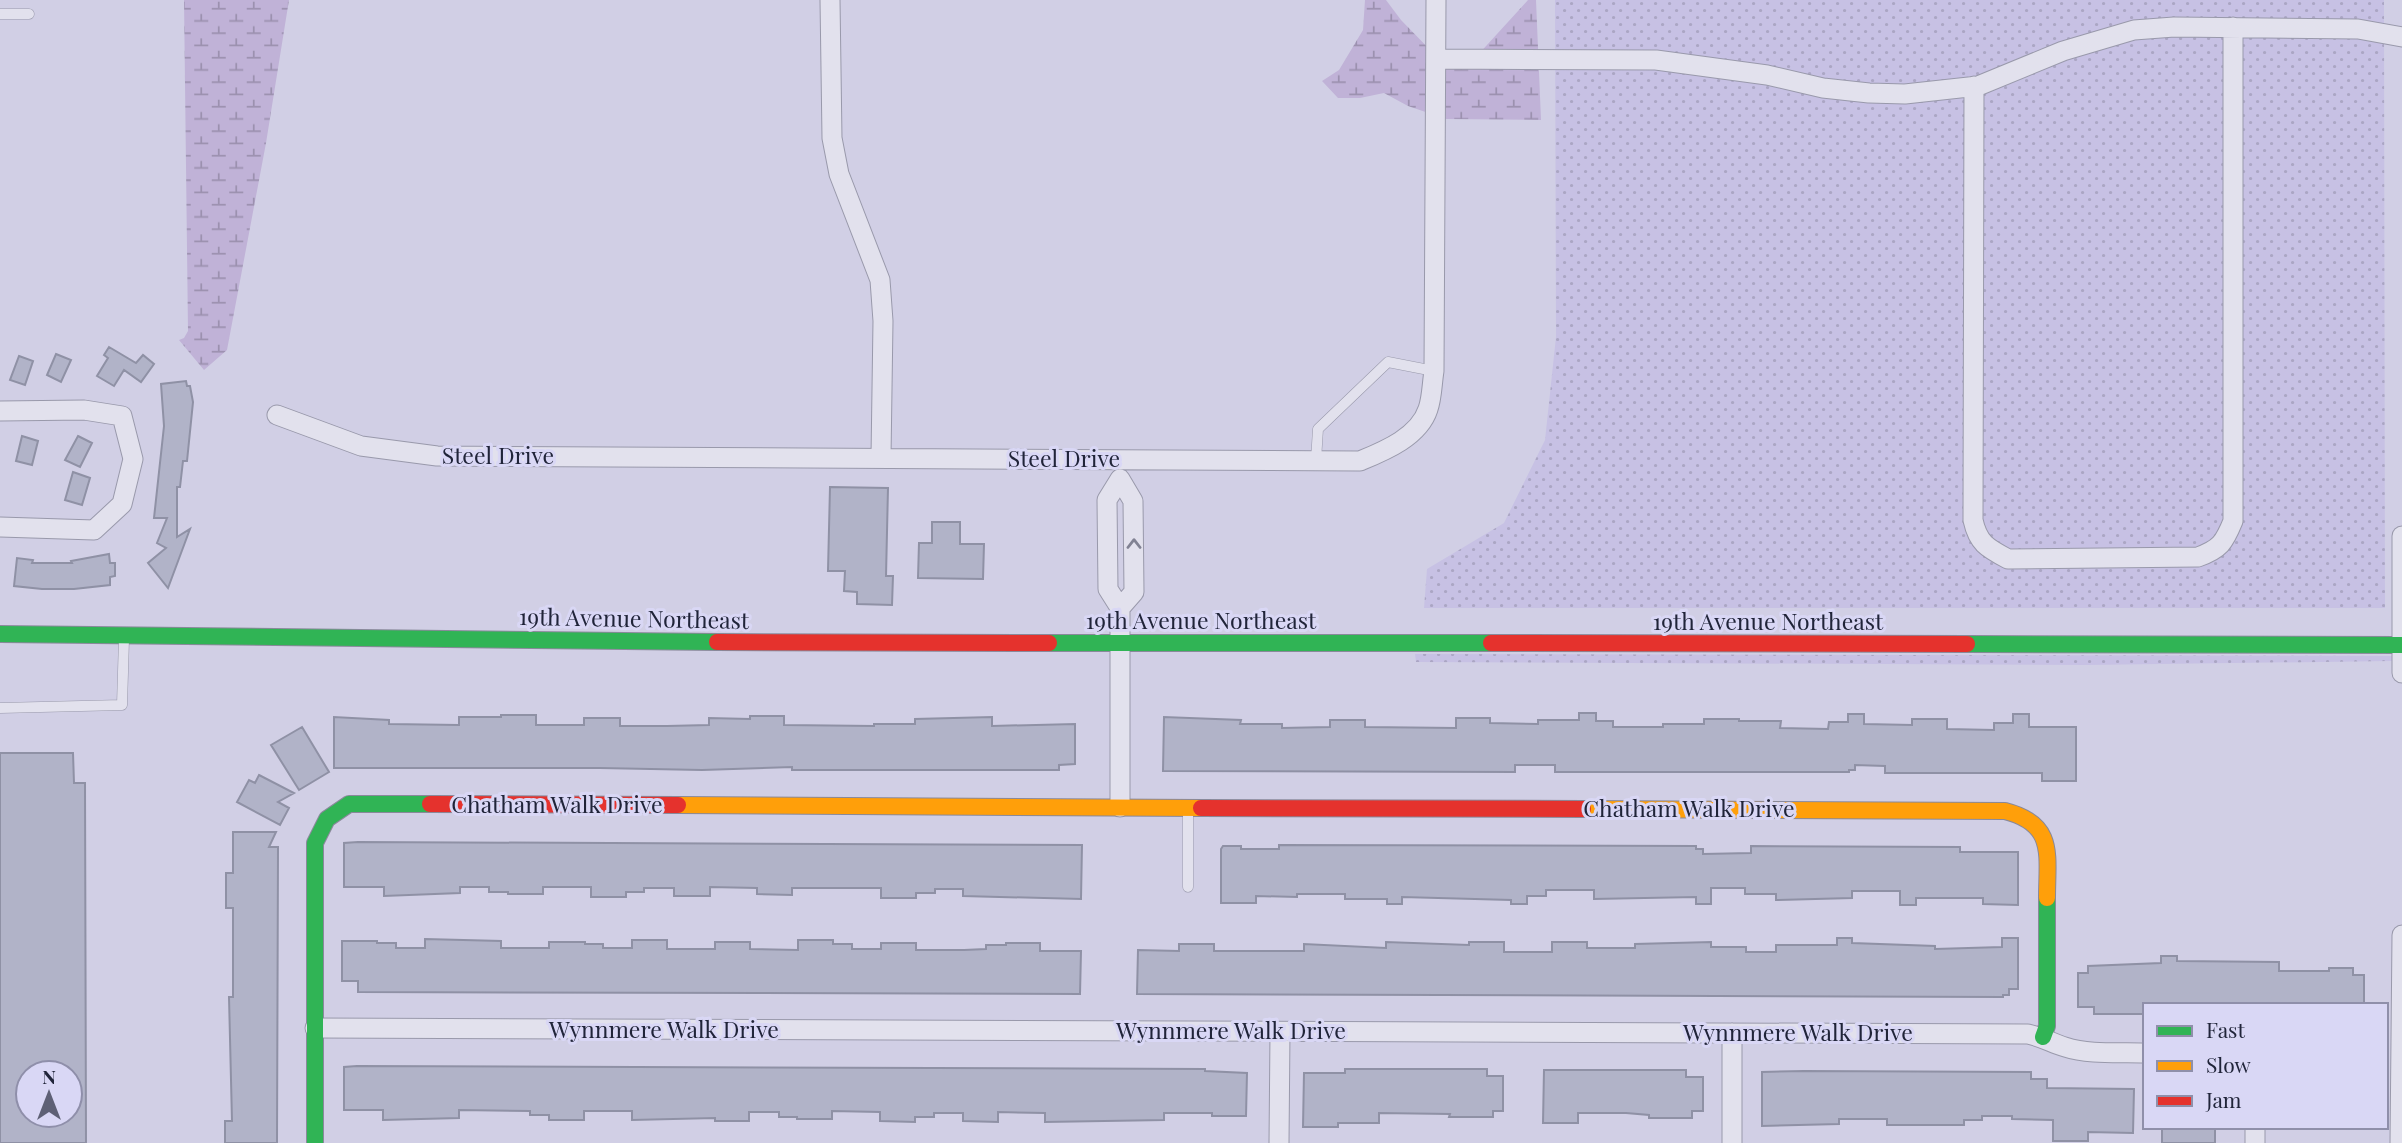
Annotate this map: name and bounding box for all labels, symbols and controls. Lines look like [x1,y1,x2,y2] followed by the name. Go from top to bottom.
[442,439,554,470] street label: Steel Drive
[1008,442,1120,473] street label: Steel Drive
[1126,539,1141,550] one-way arrow
[519,600,750,635] street label: 19th Avenue Northeast
[1086,604,1317,635] street label: 19th Avenue Northeast
[1653,605,1884,636] street label: 19th Avenue Northeast
[451,788,663,819] street label: Chatham Walk Drive
[1583,792,1795,823] street label: Chatham Walk Drive
[2143,1003,2388,1129] legend
[548,1013,779,1044] street label: Wynnmere Walk Drive
[1115,1014,1346,1045] street label: Wynnmere Walk Drive
[2206,1015,2245,1043] text: Fast
[1682,1016,1913,1047] street label: Wynnmere Walk Drive
[2206,1050,2251,1078] text: Slow
[14,1059,84,1129] north arrow
[42,1063,56,1089] text: N
[2205,1085,2242,1113] text: Jam

